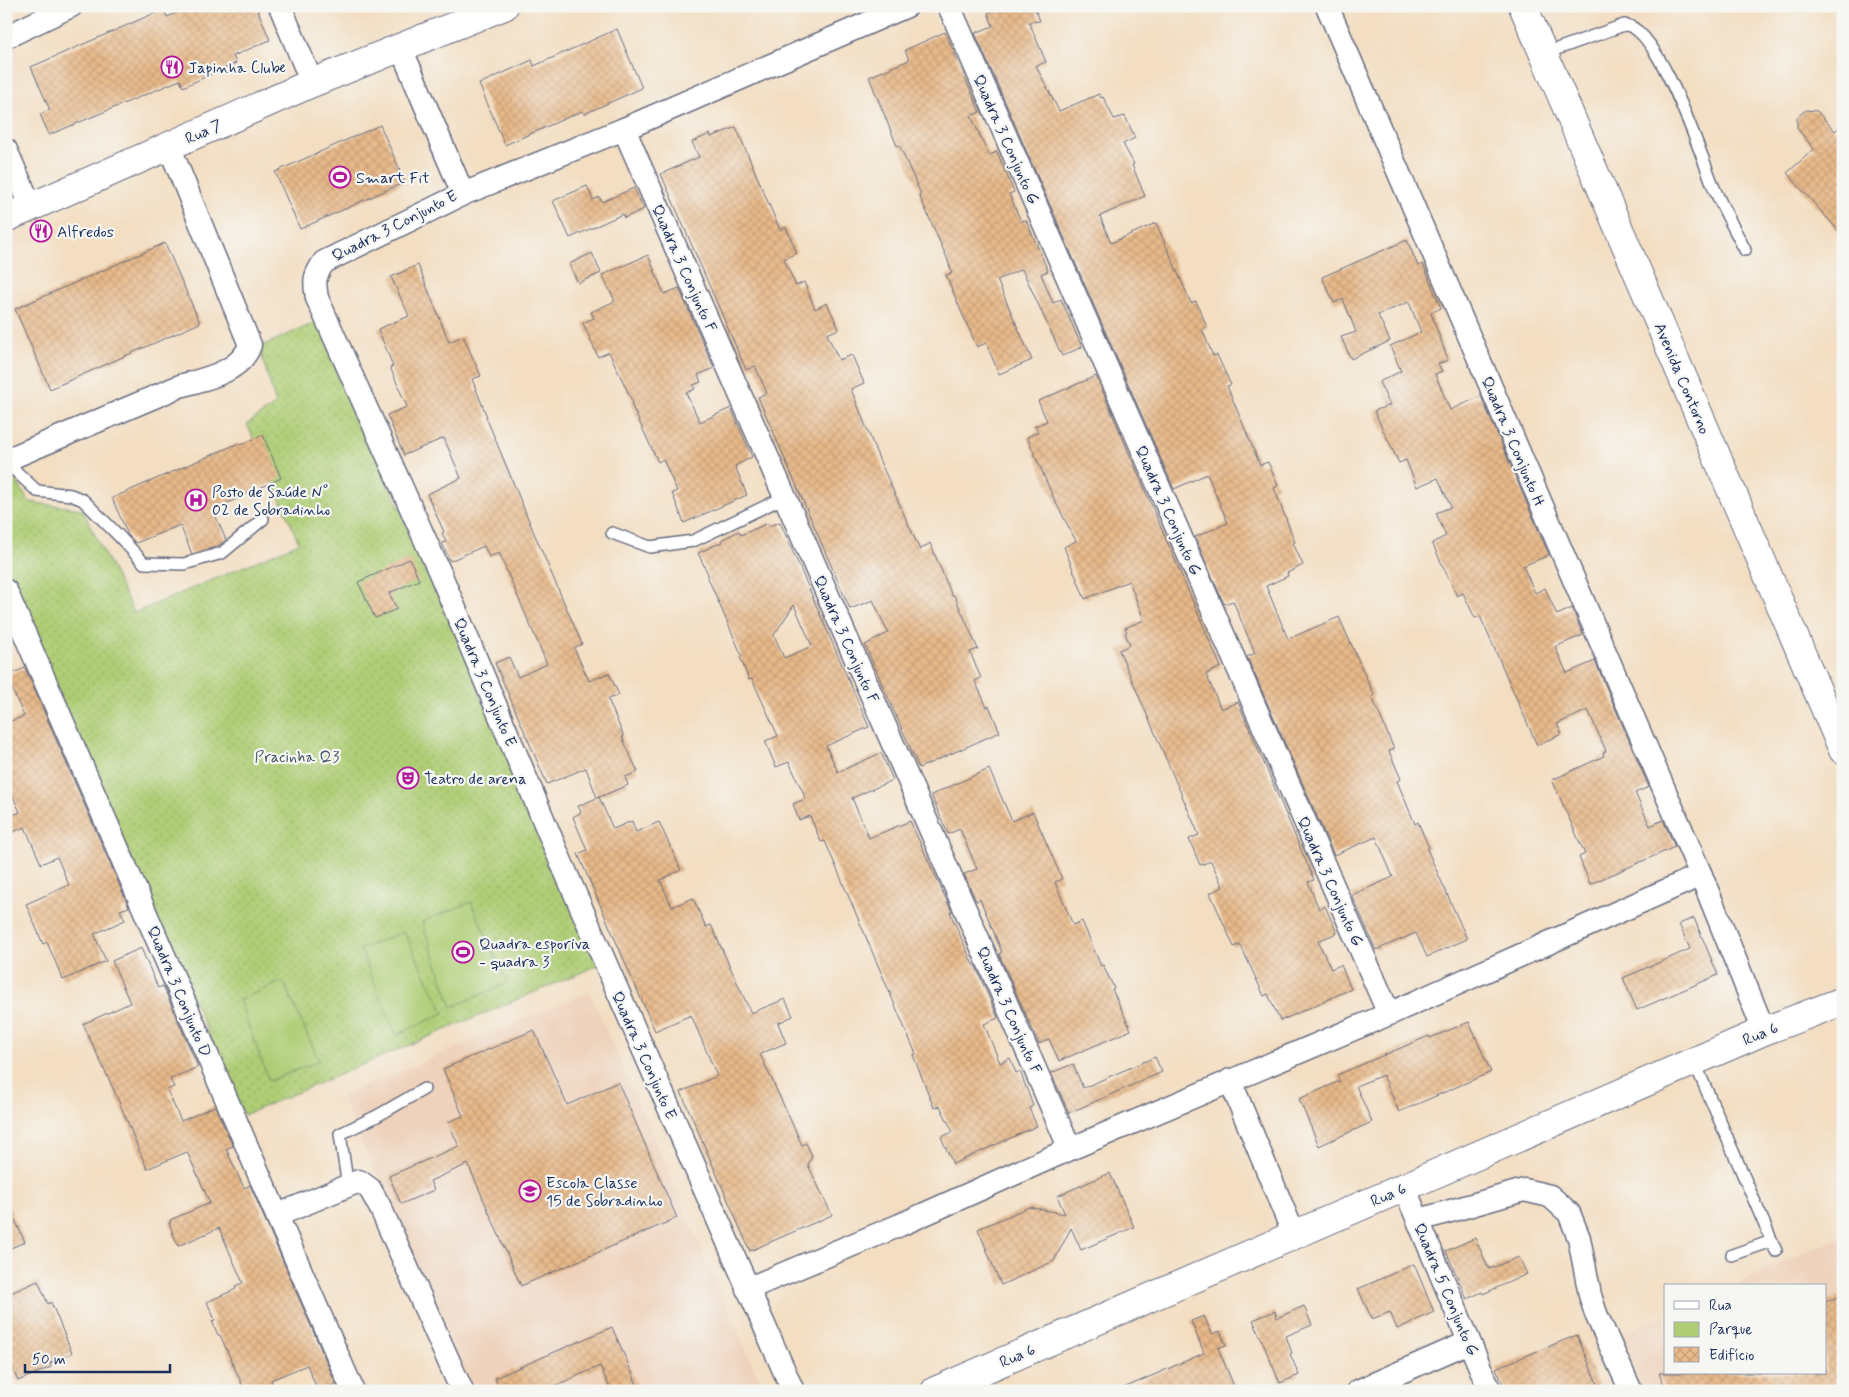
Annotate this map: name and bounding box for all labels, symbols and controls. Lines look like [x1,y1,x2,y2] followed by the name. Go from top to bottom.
[160,55,184,79] restaurant icon: Japinha Clube
[188,58,286,79] place label: Japinha Clube
[968,71,1044,208] street label: Quadra 3 Conjunto G
[182,115,226,150] street label: Rua 7
[328,165,352,189] sports icon: Smart Fit
[356,168,430,189] place label: Smart Fit
[328,186,461,267] street label: Quadra 3 Conjunto E
[646,202,721,336] street label: Quadra 3 Conjunto F
[29,219,53,243] restaurant icon: Alfredos
[57,222,114,243] place label: Alfredos
[1649,320,1715,438] street label: Avenida Contorno
[1476,373,1550,510] street label: Quadra 3 Conjunto H
[1130,442,1206,579] street label: Quadra 3 Conjunto G
[212,482,330,521] place label: Posto de Saúde N° 02 de Sobradinho
[184,488,208,512] hospital icon: Posto de Saúde N° 02 de Sobradinho
[808,573,883,707] street label: Quadra 3 Conjunto F
[448,615,521,750] street label: Quadra 3 Conjunto E
[255,747,339,768] park label: Pracinha Q3
[396,766,420,790] theatre icon: Teatro de arena
[424,769,526,790] place label: Teatro de arena
[1292,813,1368,950] street label: Quadra 3 Conjunto G
[142,923,216,1060] street label: Quadra 3 Conjunto D
[479,934,590,973] place label: Quadra esporiva - quadra 3
[451,940,475,964] sports icon: Quadra esporiva - quadra 3
[971,944,1046,1078] street label: Quadra 3 Conjunto F
[606,988,681,1123] street label: Quadra 3 Conjunto E
[1740,1018,1782,1051] street label: Rua 6
[546,1173,663,1212] place label: Escola Classe 15 de Sobradinho
[518,1179,542,1203] school or university icon: Escola Classe 15 de Sobradinho
[1368,1179,1410,1212] street label: Rua 6
[1408,1220,1483,1359] street label: Quadra 5 Conjunto G
[1664,1284,1826,1374] legend
[1709,1296,1732,1316] text: Rua
[1709,1320,1752,1340] text: Parque
[997,1340,1039,1373] street label: Rua 6
[25,1342,170,1374] scale bar
[1709,1346,1754,1366] text: Edifício
[32,1350,66,1370] text: 50 m

